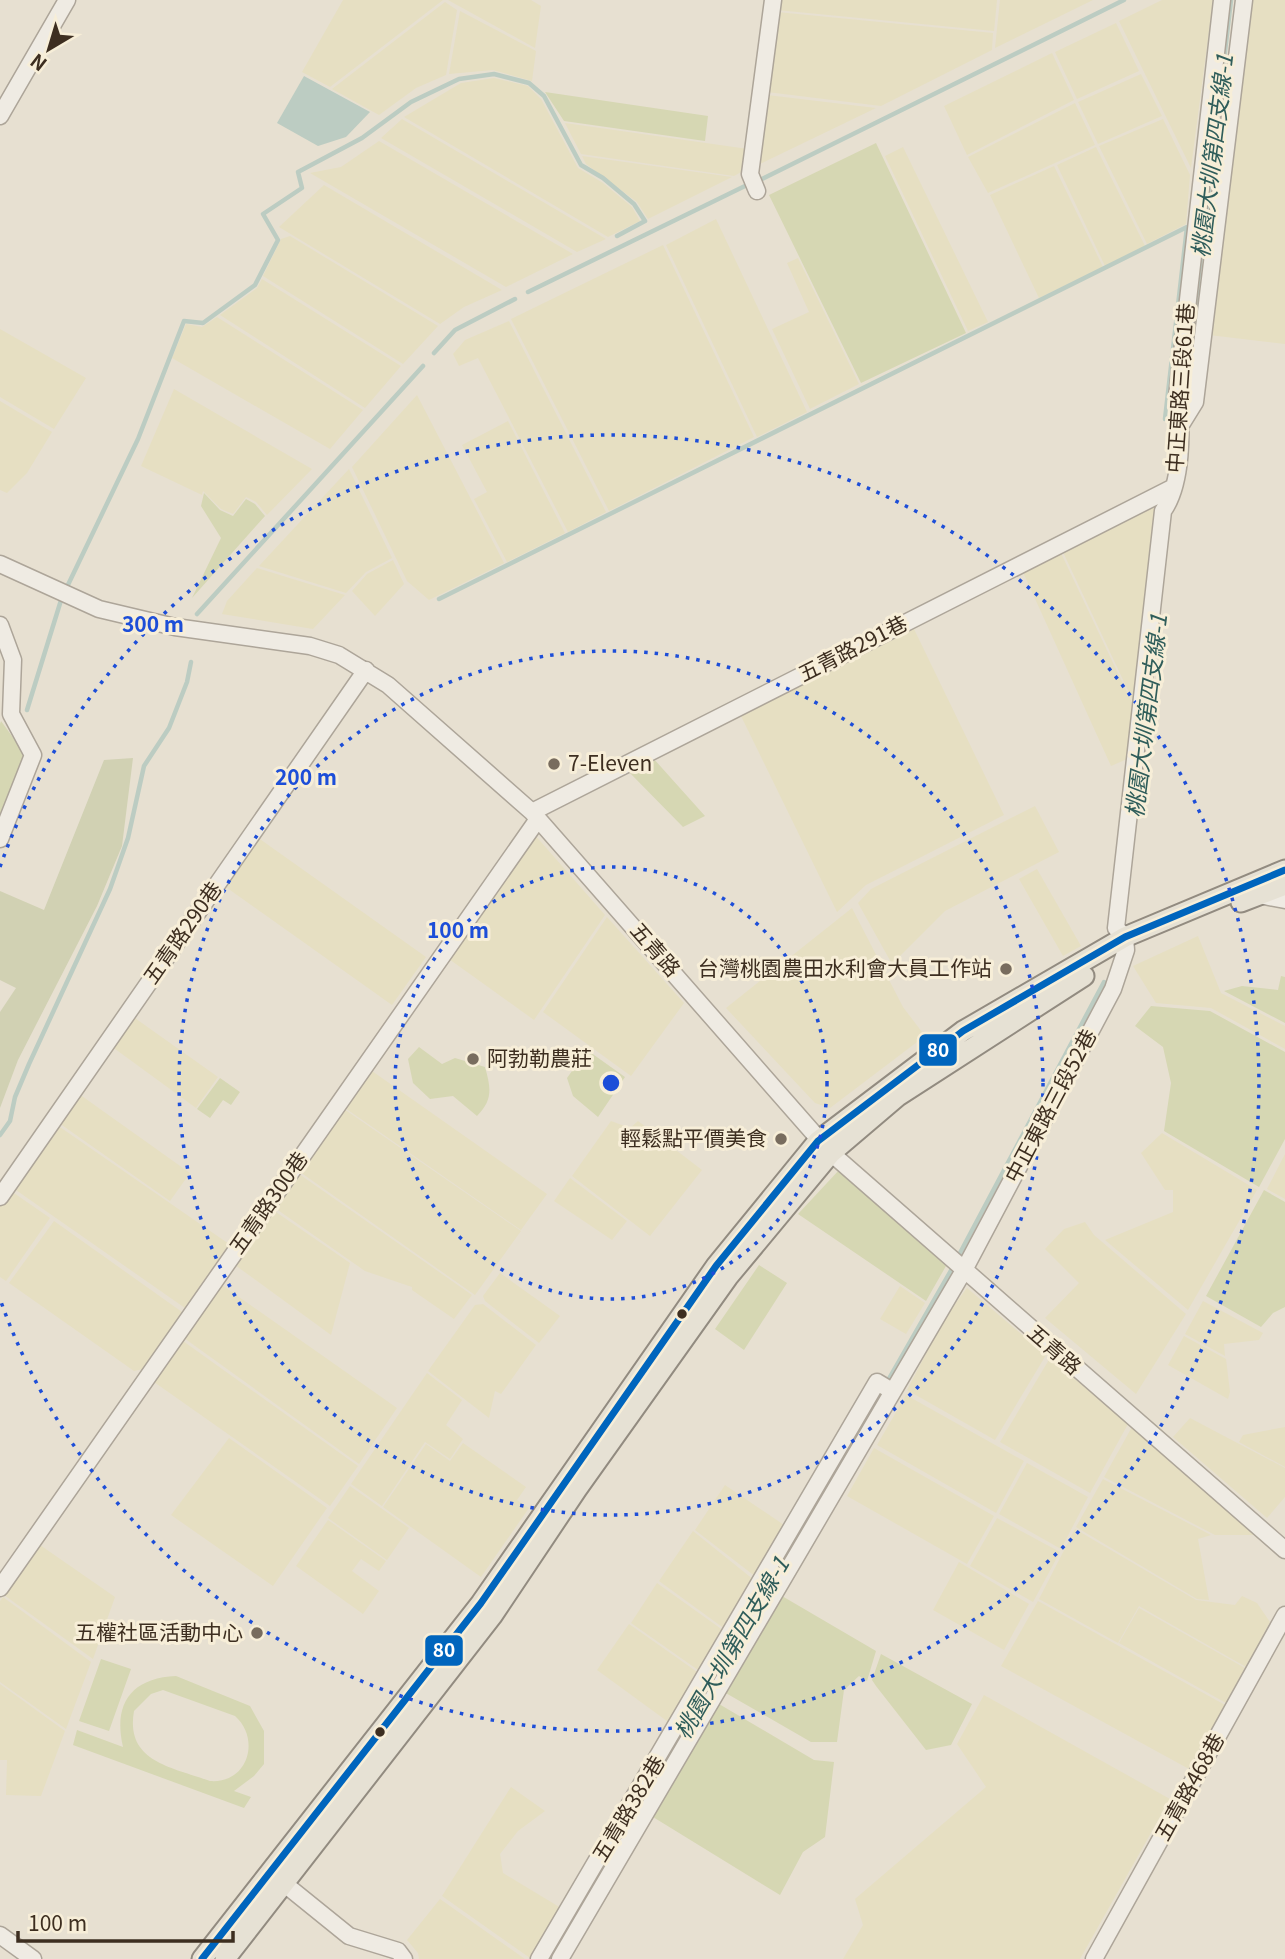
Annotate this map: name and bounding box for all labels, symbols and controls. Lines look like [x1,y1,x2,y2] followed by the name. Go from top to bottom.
[14,14,84,84] north arrow
[24,49,52,79] text: N
[1182,52,1240,259] water label: 桃園大圳第四支線-1
[1158,302,1200,474] street label: 中正東路三段61巷
[792,607,912,688] street label: 五青路291巷
[122,608,184,638] text: 300 m
[1116,612,1174,819] water label: 桃園大圳第四支線-1
[568,747,652,777] place label: 7-Eleven
[546,756,562,772] marker: 7-Eleven
[275,761,337,791] text: 200 m
[135,875,228,989] street label: 五青路290巷
[427,914,489,944] text: 100 m
[625,915,688,982] street label: 五青路
[698,952,992,982] place label: 台灣桃園農田水利會大員工作站
[998,961,1014,977] marker: 台灣桃園農田水利會大員工作站
[996,1023,1102,1187] street label: 中正東路三段52巷
[918,1033,958,1067] line badge: 80
[927,1035,949,1062] text: 80
[487,1042,592,1072] place label: 阿勃勒農莊
[465,1051,481,1067] marker: 阿勃勒農莊
[599,1071,623,1095] centre of rings
[620,1122,767,1152] place label: 輕鬆點平價美食
[773,1131,789,1147] marker: 輕鬆點平價美食
[221,1145,314,1259] street label: 五青路300巷
[675,1307,689,1321] unlabelled marker
[1022,1317,1089,1380] street label: 五青路
[664,1550,796,1744] water label: 桃園大圳第四支線-1
[75,1616,243,1646] place label: 五權社區活動中心
[249,1625,265,1641] marker: 五權社區活動中心
[424,1634,464,1667] line badge: 80
[433,1635,455,1662] text: 80
[373,1725,387,1739] unlabelled marker
[1146,1727,1230,1845] street label: 五青路468巷
[584,1749,671,1867] street label: 五青路382巷
[18,1899,233,1943] scale bar
[28,1907,87,1937] text: 100 m

